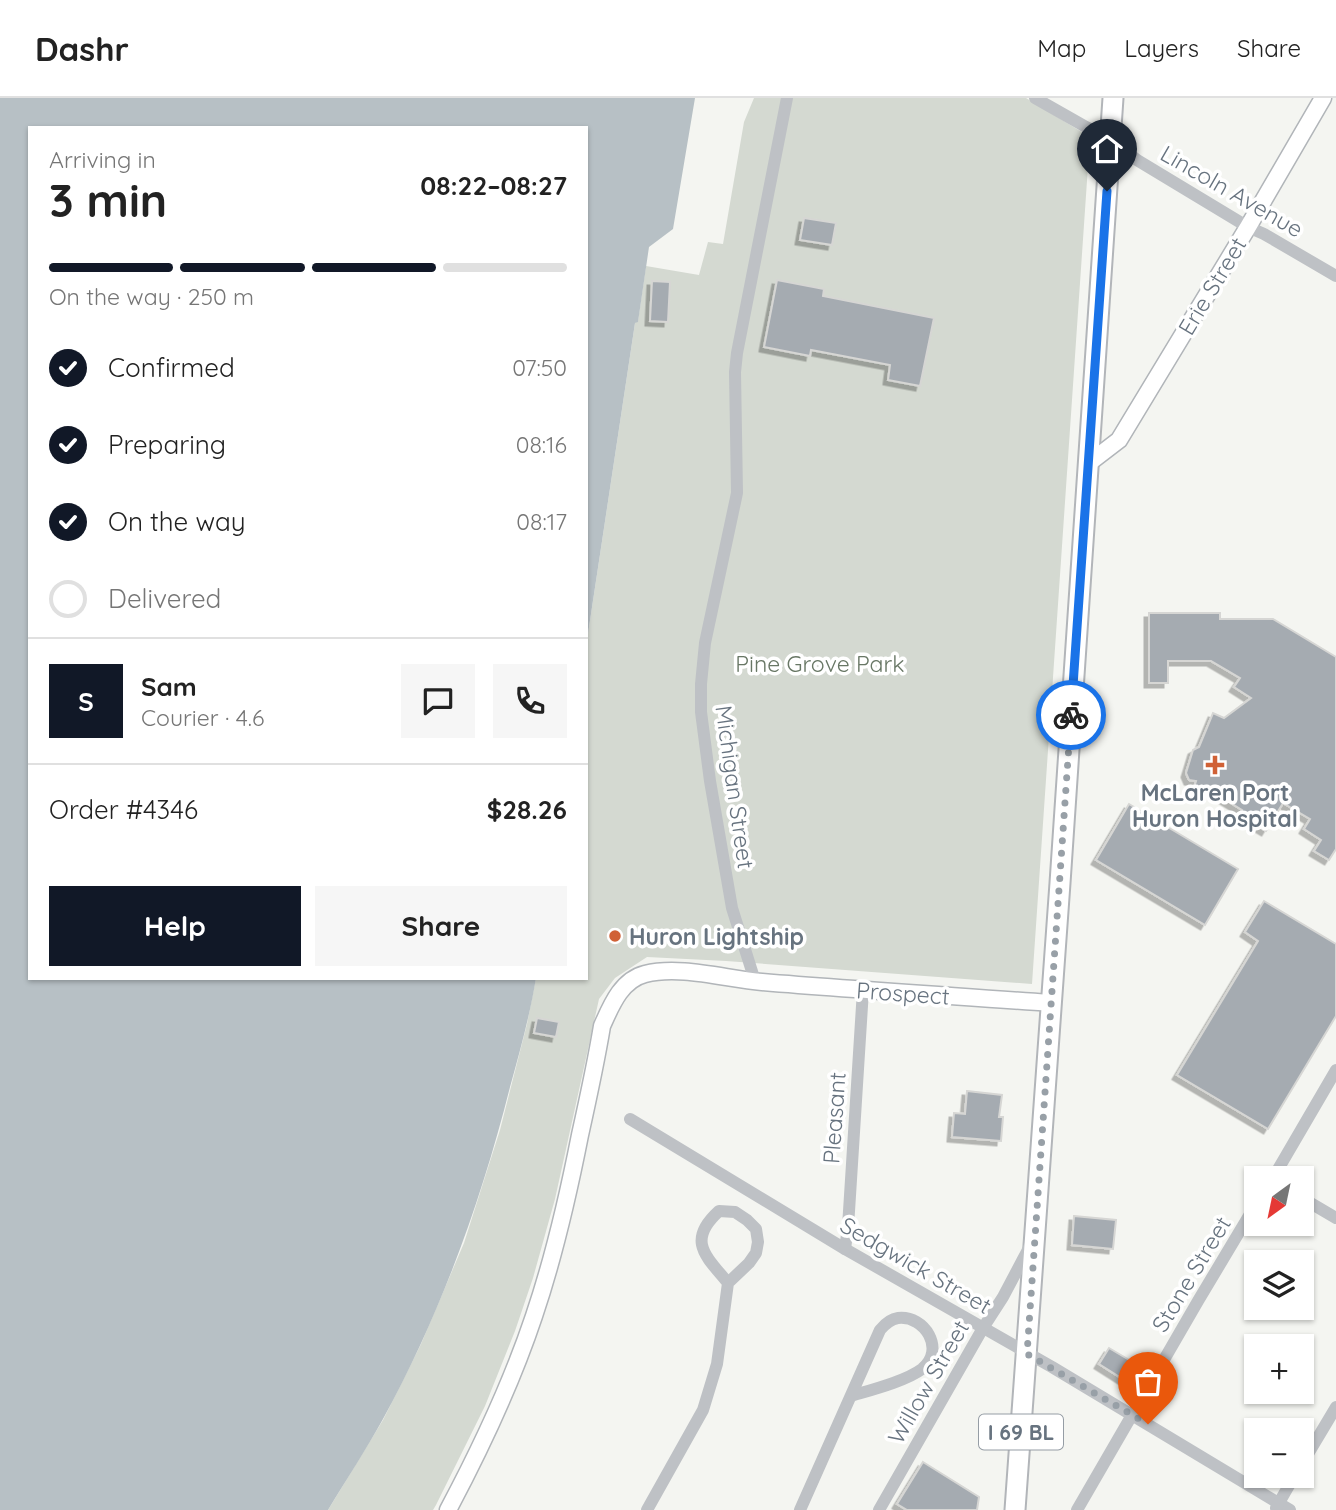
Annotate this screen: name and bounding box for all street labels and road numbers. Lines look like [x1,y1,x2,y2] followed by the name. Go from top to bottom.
[1156,138,1308,244] street label: Lincoln Avenue
[1172,232,1253,340] street label: Erie Street
[709,704,761,871] street label: Michigan Street
[855,975,951,1011] street label: Prospect
[816,1071,852,1165] street label: Pleasant
[835,1210,997,1320] street label: Sedgwick Street
[1145,1211,1237,1337] street label: Stone Street
[881,1315,975,1449] street label: Willow Street
[979,1414,1063,1450] road number: I 69 BL

